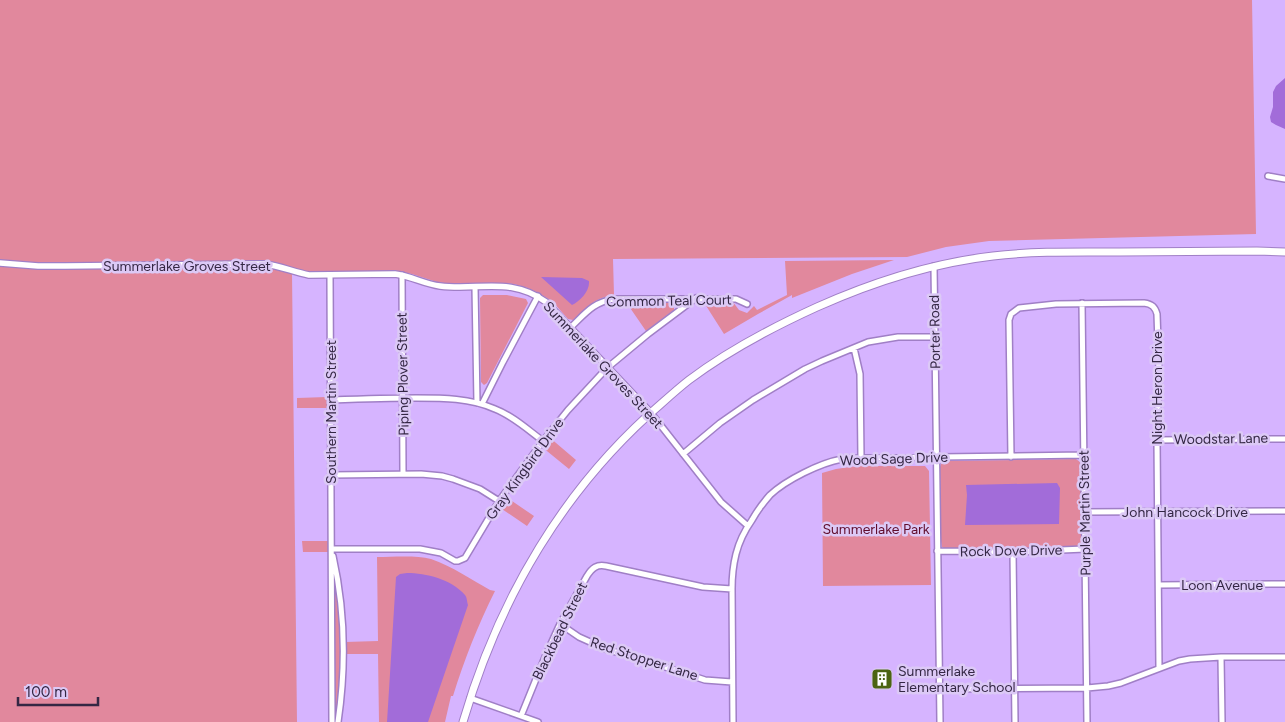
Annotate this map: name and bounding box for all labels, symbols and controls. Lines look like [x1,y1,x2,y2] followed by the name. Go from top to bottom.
[103,258,271,275] street label: Summerlake Groves Street
[606,291,732,311] street label: Common Teal Court
[926,295,944,369] street label: Porter Road
[540,298,666,432] street label: Summerlake Groves Street
[393,312,413,436] street label: Piping Plover Street
[1149,331,1166,445] street label: Night Heron Drive
[323,340,340,484] street label: Southern Martin Street
[482,415,568,523] street label: Gray Kingbird Drive
[1174,430,1269,448] street label: Woodstar Lane
[840,449,949,469] street label: Wood Sage Drive
[1075,450,1095,576] street label: Purple Martin Street
[1122,504,1248,521] street label: John Hancock Drive
[822,521,930,538] park label: Summerlake Park
[959,542,1063,560] street label: Rock Dove Drive
[1181,577,1263,594] street label: Loon Avenue
[529,579,591,683] street label: Blackbead Street
[588,634,700,685] street label: Red Stopper Lane
[898,663,1016,696] place label: Summerlake Elementary School
[870,667,894,691] building icon: Summerlake Elementary School
[18,674,98,706] scale bar
[25,683,67,701] text: 100 m

